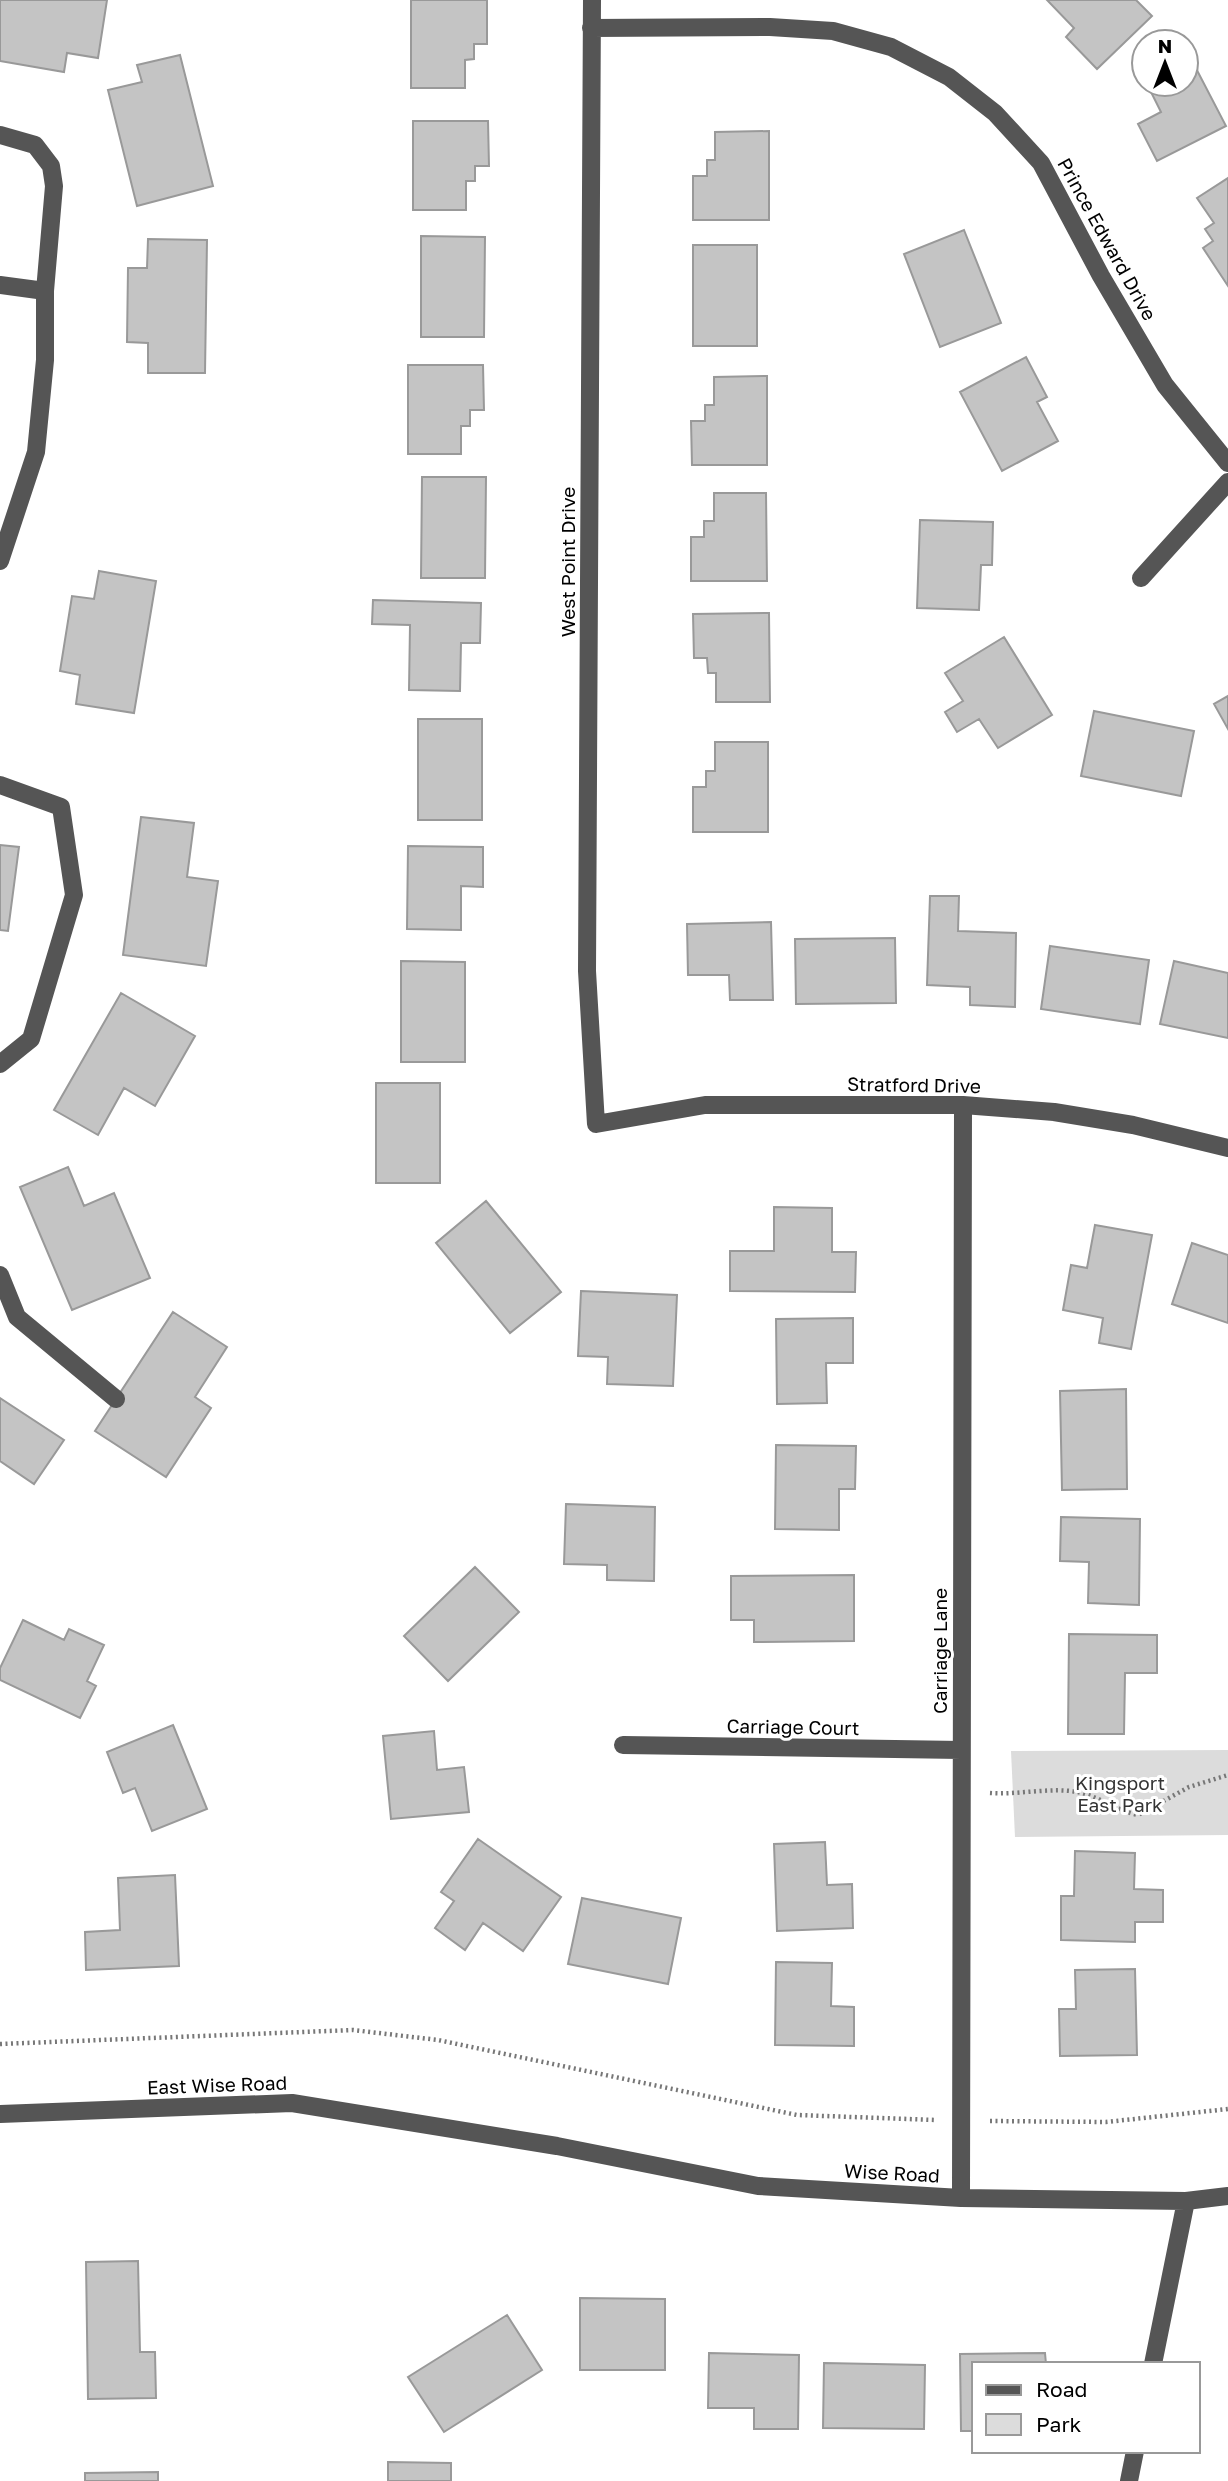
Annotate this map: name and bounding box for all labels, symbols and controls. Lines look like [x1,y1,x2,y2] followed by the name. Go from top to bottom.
[1130,28,1200,98] north arrow
[1158,34,1172,57] text: N
[1053,153,1162,324] street label: Prince Edward Drive
[556,487,579,637] street label: West Point Drive
[847,1072,981,1097] street label: Stratford Drive
[928,1588,951,1714] street label: Carriage Lane
[726,1714,860,1739] street label: Carriage Court
[1075,1771,1165,1816] park label: Kingsport East Park
[146,2071,287,2098] street label: East Wise Road
[844,2159,940,2186] street label: Wise Road
[972,2362,1200,2453] legend
[1036,2376,1087,2402] text: Road
[1036,2411,1082,2437] text: Park

